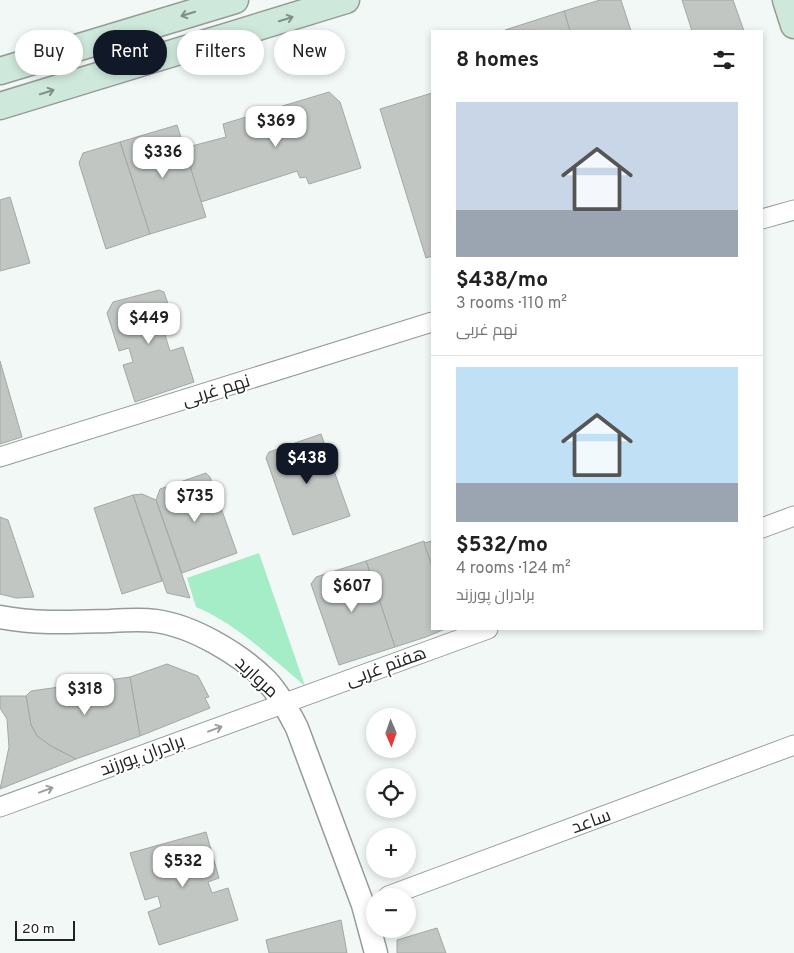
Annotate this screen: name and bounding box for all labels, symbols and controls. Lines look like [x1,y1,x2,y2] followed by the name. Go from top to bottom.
[181,10,197,20] one-way arrow
[277,13,293,23] one-way arrow
[15,30,83,75] chip: Buy
[93,30,167,75] chip: Rent
[177,30,264,75] chip: Filters
[274,30,345,75] chip: New
[710,46,738,74] icon: filters
[456,47,539,74] text: 8 homes
[38,87,54,97] one-way arrow
[246,106,306,148] pin: $369
[257,112,295,132] text: $369
[552,134,642,224] icon: home
[133,136,193,179] pin: $336
[144,143,182,163] text: $336
[456,267,548,294] text: $438/mo
[456,294,567,314] text: 3 rooms · 110 m²
[119,302,179,345] pin: $449
[129,309,169,329] text: $449
[456,321,518,341] text: نهم غربی
[180,370,253,413] street label: نهم غربی
[552,400,642,490] icon: home
[277,442,337,485] pin: $438
[287,449,327,469] text: $438
[165,480,225,523] pin: $735
[176,487,214,507] text: $735
[456,532,548,559] text: $532/mo
[456,559,571,579] text: 4 rooms · 124 m²
[322,570,382,613] pin: $607
[333,577,371,597] text: $607
[456,586,535,606] text: برادران پورزند
[343,642,430,693] street label: هفتم غربی
[230,652,282,704] street label: مروارید
[55,674,115,716] pin: $318
[67,680,103,700] text: $318
[366,708,416,758] north arrow
[366,708,416,938] map controls
[207,724,222,733] one-way arrow
[97,730,188,782] street label: برادران پورزند
[366,768,416,818] button: locate
[38,785,53,794] one-way arrow
[569,805,614,840] street label: ساعد
[366,828,416,878] button: +
[153,846,213,888] pin: $532
[164,852,202,872] text: $532
[366,888,416,938] button: −
[15,918,75,941] scale bar
[22,921,55,938] text: 20 m

